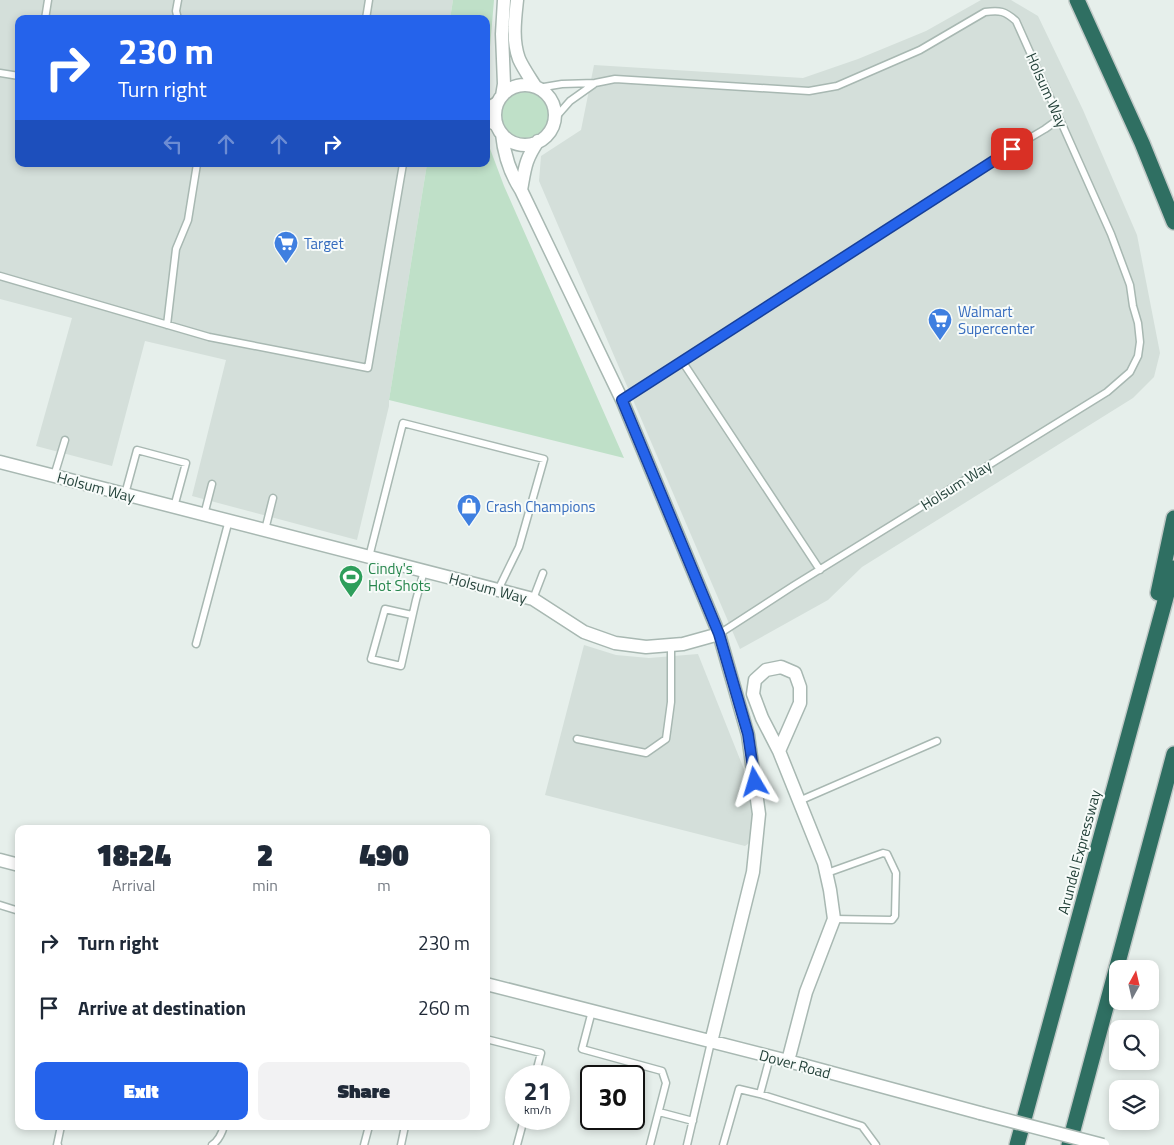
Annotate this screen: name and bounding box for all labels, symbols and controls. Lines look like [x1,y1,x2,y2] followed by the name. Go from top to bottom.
[118,24,214,78] text: 230 m
[35,35,100,100] icon: right
[1020,49,1074,131] street label: Holsum Way
[118,72,207,106] text: Turn right
[991,128,1033,170] pin
[159,130,187,158] icon: left
[212,130,240,158] icon: ahead
[265,130,293,158] icon: ahead
[318,130,346,158] icon: right
[998,135,1026,163] icon: arrive
[273,230,299,264] supermarket icon: Target
[304,232,344,255] place label: Target
[958,300,1035,340] place label: Walmart Supercenter
[927,307,953,341] supermarket icon: Walmart Supercenter
[916,454,996,516] street label: Holsum Way
[54,466,138,508] street label: Holsum Way
[456,493,482,527] shop icon: Crash Champions
[486,495,596,518] place label: Crash Champions
[368,557,431,597] place label: Cindy's Hot Shots
[338,564,364,598] sports icon: Cindy's Hot Shots
[446,567,530,609] street label: Holsum Way
[728,755,780,807] position arrow
[1051,787,1107,917] street label: Arundel Expressway
[96,832,171,878] text: 18:24
[257,832,273,878] text: 2
[359,832,409,878] text: 490
[112,873,155,897] text: Arrival
[252,873,278,897] text: min
[377,873,391,897] text: m
[78,928,159,957] text: Turn right
[418,928,470,957] text: 230 m
[35,929,63,957] icon: right
[1109,960,1159,1010] north arrow
[1109,960,1159,1130] map controls
[78,993,246,1022] text: Arrive at destination
[418,993,470,1022] text: 260 m
[35,994,63,1022] icon: arrive
[1109,1020,1159,1070] button: search
[757,1043,833,1085] street label: Dover Road
[35,1062,248,1120] button: Exit
[258,1062,470,1120] button: Share
[580,1065,645,1130] speed limit sign: 30
[523,1072,552,1110] text: 21
[1109,1080,1159,1130] button: layers
[524,1100,551,1119] text: km/h

